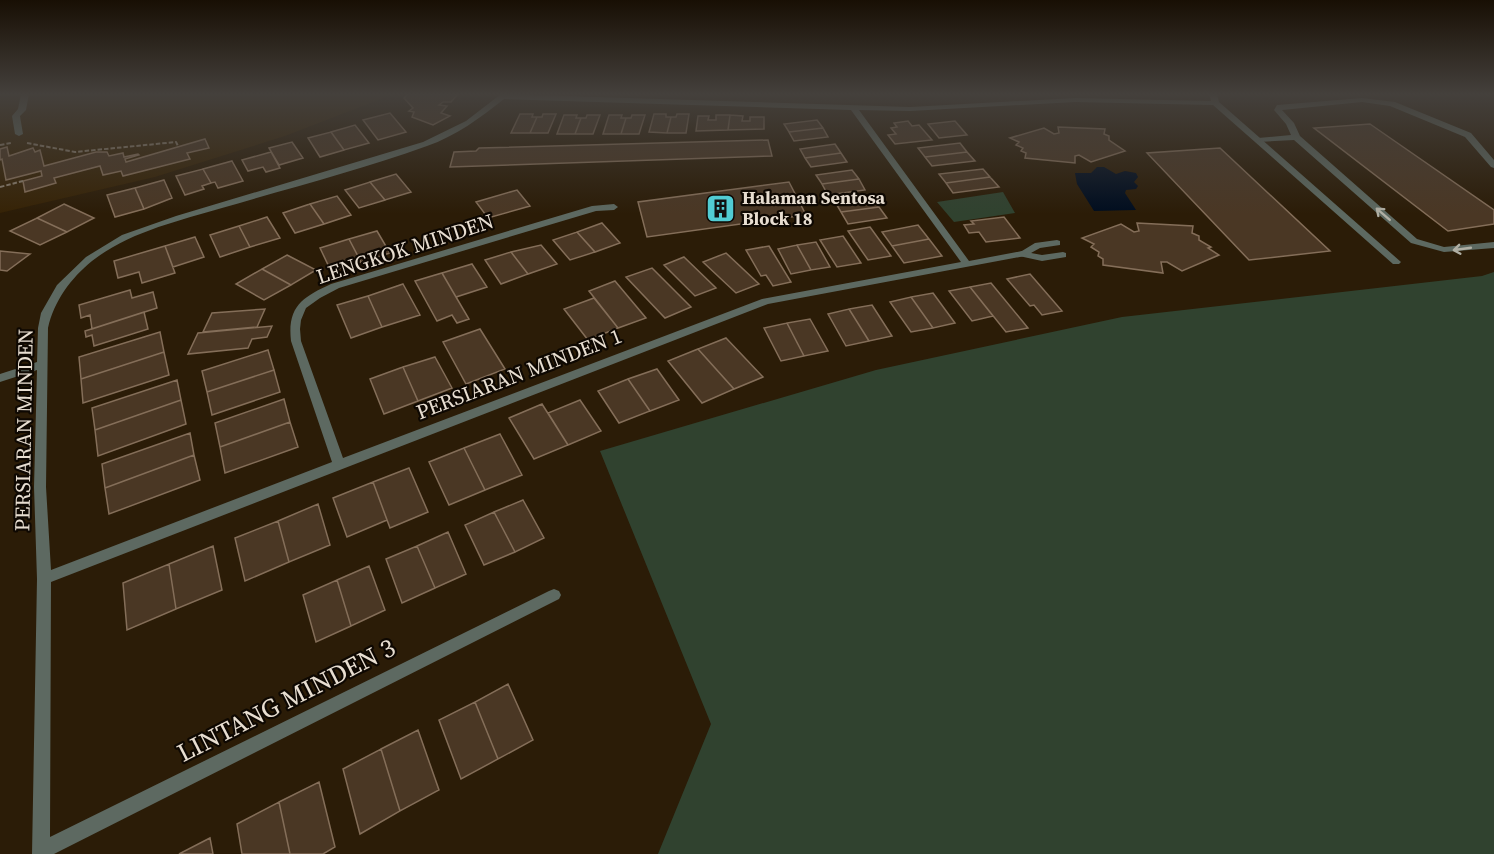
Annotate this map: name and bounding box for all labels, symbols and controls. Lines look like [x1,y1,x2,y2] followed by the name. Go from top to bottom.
[742,185,886,231] place label: Halaman Sentosa Block 18
[705,192,737,224] building icon: Halaman Sentosa Block 18
[312,206,497,291] street label: LENGKOK MINDEN
[1376,207,1391,221] one-way arrow
[1452,244,1472,255] one-way arrow
[412,321,626,426] street label: PERSIARAN MINDEN 1
[7,328,40,532] street label: PERSIARAN MINDEN
[171,629,401,771] street label: LINTANG MINDEN 3

